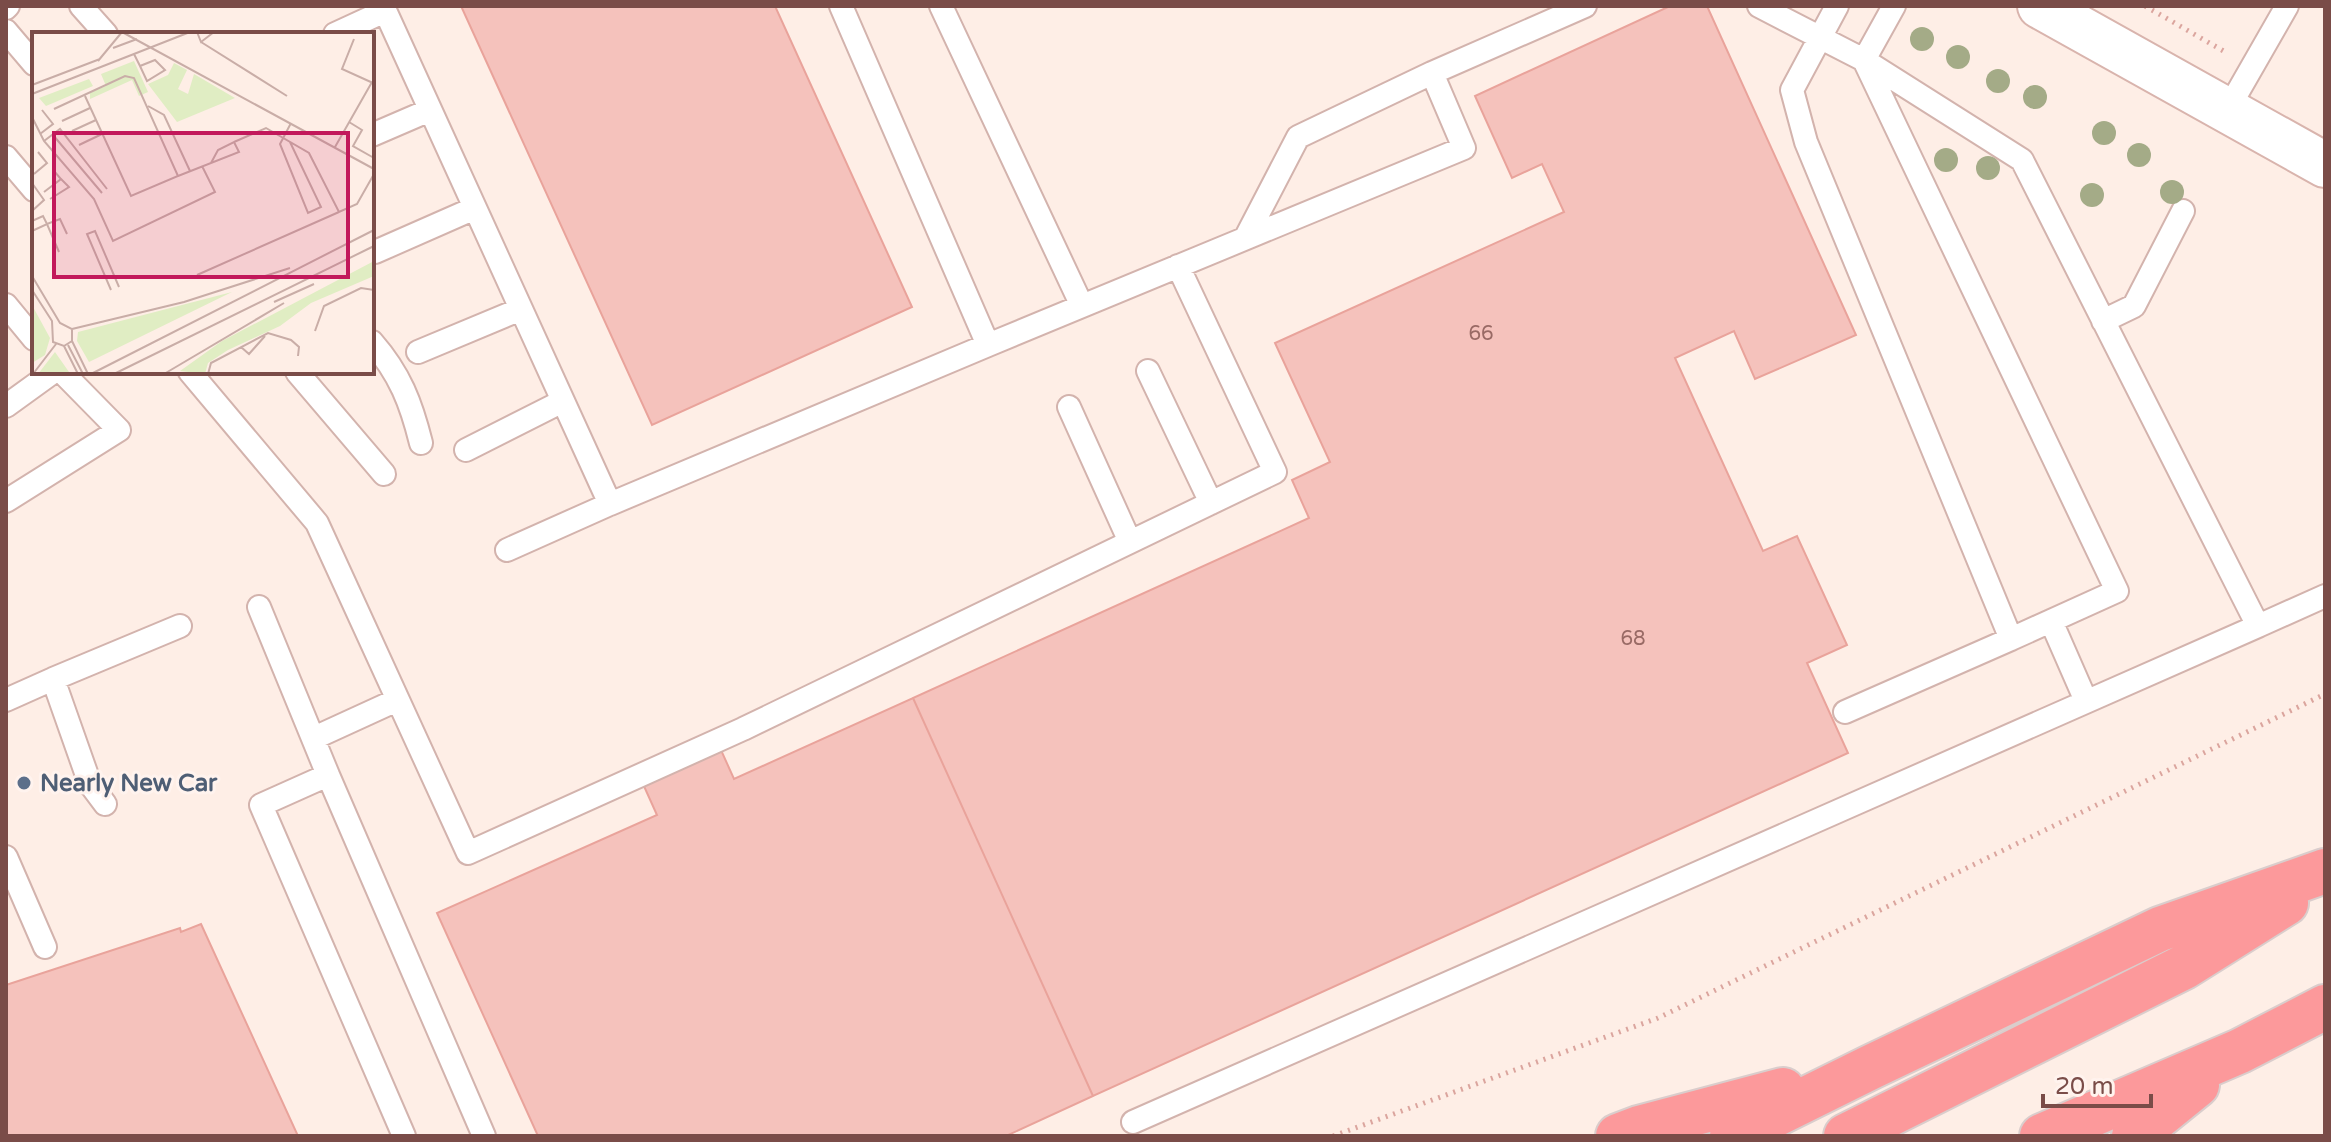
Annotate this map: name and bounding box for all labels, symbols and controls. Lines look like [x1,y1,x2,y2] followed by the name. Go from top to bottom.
[32,32,374,374] inset map
[1468,322,1494,346] house number: 66
[1620,627,1646,651] house number: 68
[40,769,218,798] place label: Nearly New Car
[15,774,33,792] marker: Nearly New Car
[2043,1058,2151,1108] scale bar
[2055,1072,2113,1101] text: 20 m

